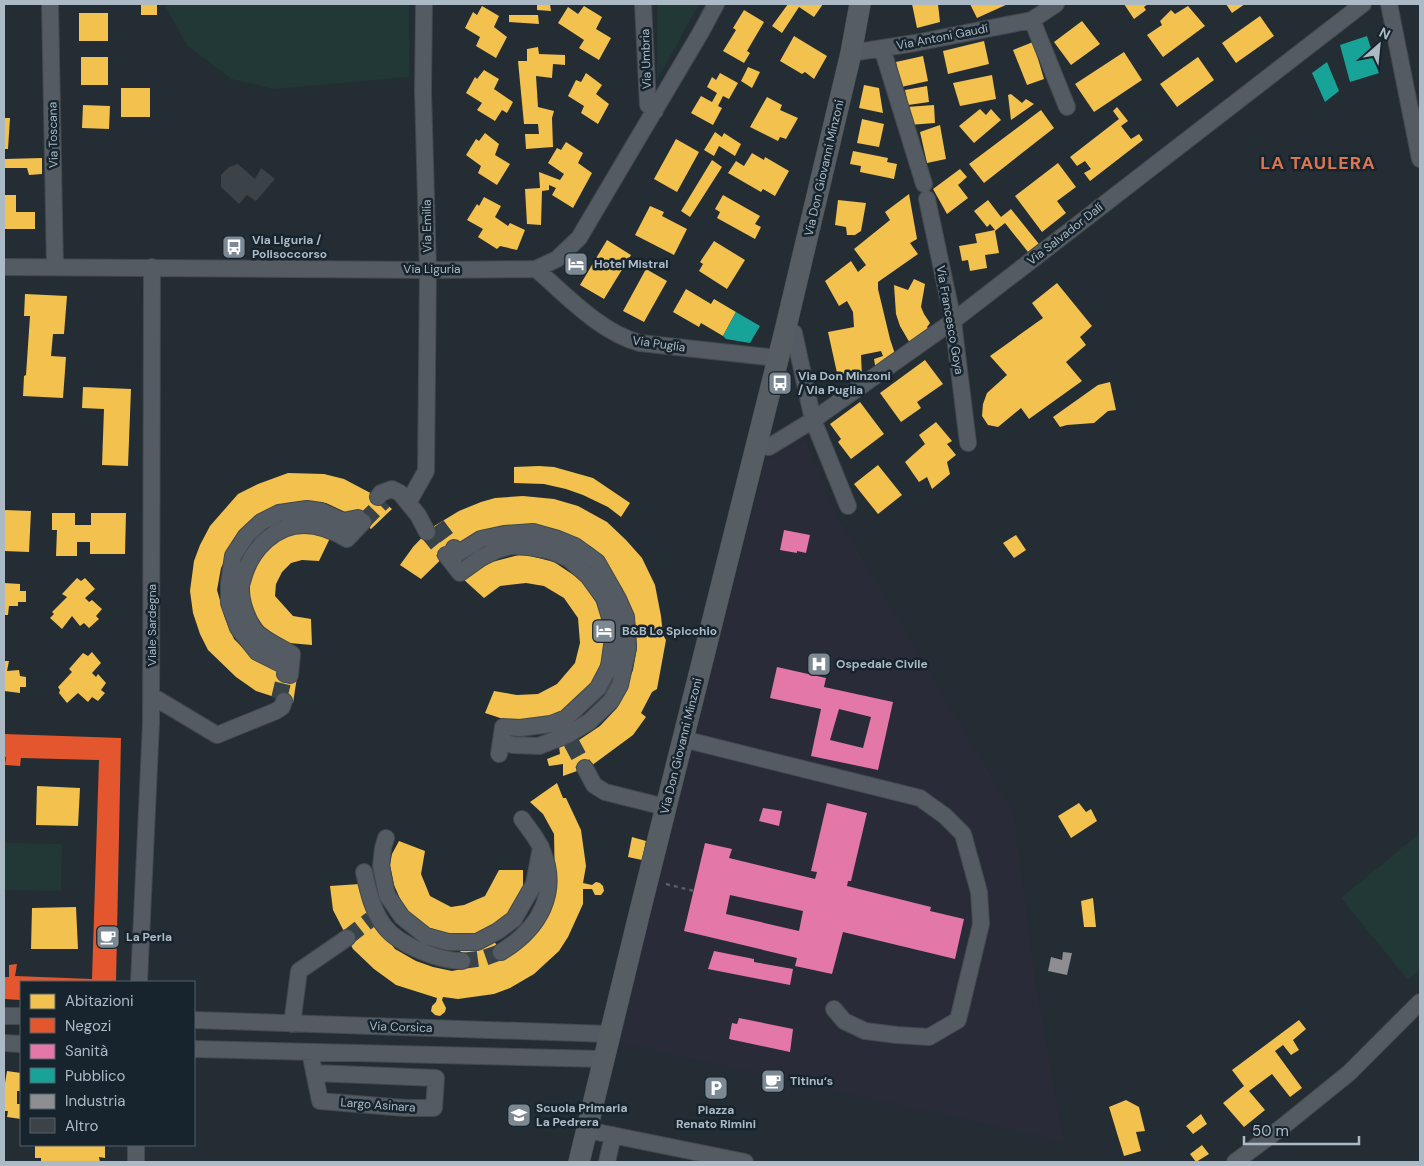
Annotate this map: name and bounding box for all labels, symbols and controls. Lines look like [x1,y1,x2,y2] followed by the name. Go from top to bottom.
[895,20,989,54] street label: Via Antoni Gaudí
[1354,20,1404,70] north arrow
[1376,23,1394,44] text: N
[637,28,655,90] street label: Via Umbria
[801,98,848,238] street label: Via Don Giovanni Minzoni
[44,102,62,168] street label: Via Toscana
[1260,151,1376,175] district label: LA TAULERA
[419,199,435,253] street label: Via Emilia
[1024,199,1106,269] street label: Via Salvador Dalí
[252,232,327,262] place label: Via Liguria / Polisoccorso
[221,234,247,260] bus stop icon: Via Liguria / Polisoccorso
[563,251,589,277] hotel icon: Hotel Mistral
[594,256,668,272] place label: Hotel Mistral
[403,261,461,277] street label: Via Liguria
[933,264,967,376] street label: Via Francesco Goya
[632,332,686,356] street label: Via Puglia
[798,368,891,398] place label: Via Don Minzoni / Via Puglia
[767,370,793,396] bus stop icon: Via Don Minzoni / Via Puglia
[144,584,160,666] street label: Viale Sardegna
[591,618,617,644] hotel icon: B&B Lo Spicchio
[622,623,717,639] place label: B&B Lo Spicchio
[806,651,832,677] hospital icon: Ospedale Civile
[836,656,928,672] place label: Ospedale Civile
[656,676,706,816] street label: Via Don Giovanni Minzoni
[95,924,121,950] cafe icon: La Perla
[126,929,172,945] place label: La Perla
[20,981,195,1146] legend
[65,991,134,1011] text: Abitazioni
[65,1016,111,1036] text: Negozi
[369,1018,433,1036] street label: Via Corsica
[65,1041,108,1061] text: Sanità
[65,1066,126,1086] text: Pubblico
[760,1068,786,1094] cafe icon: Titinu‘s
[790,1073,833,1089] place label: Titinu‘s
[703,1075,729,1101] parking icon: Piazza Renato Rimini
[65,1091,126,1111] text: Industria
[340,1094,416,1116] street label: Largo Asinara
[536,1100,627,1130] place label: Scuola Primaria La Pedrera
[506,1102,532,1128] school or university icon: Scuola Primaria La Pedrera
[676,1102,756,1132] place label: Piazza Renato Rimini
[1244,1114,1359,1146] scale bar
[65,1116,98,1136] text: Altro
[1252,1121,1289,1141] text: 50 m

